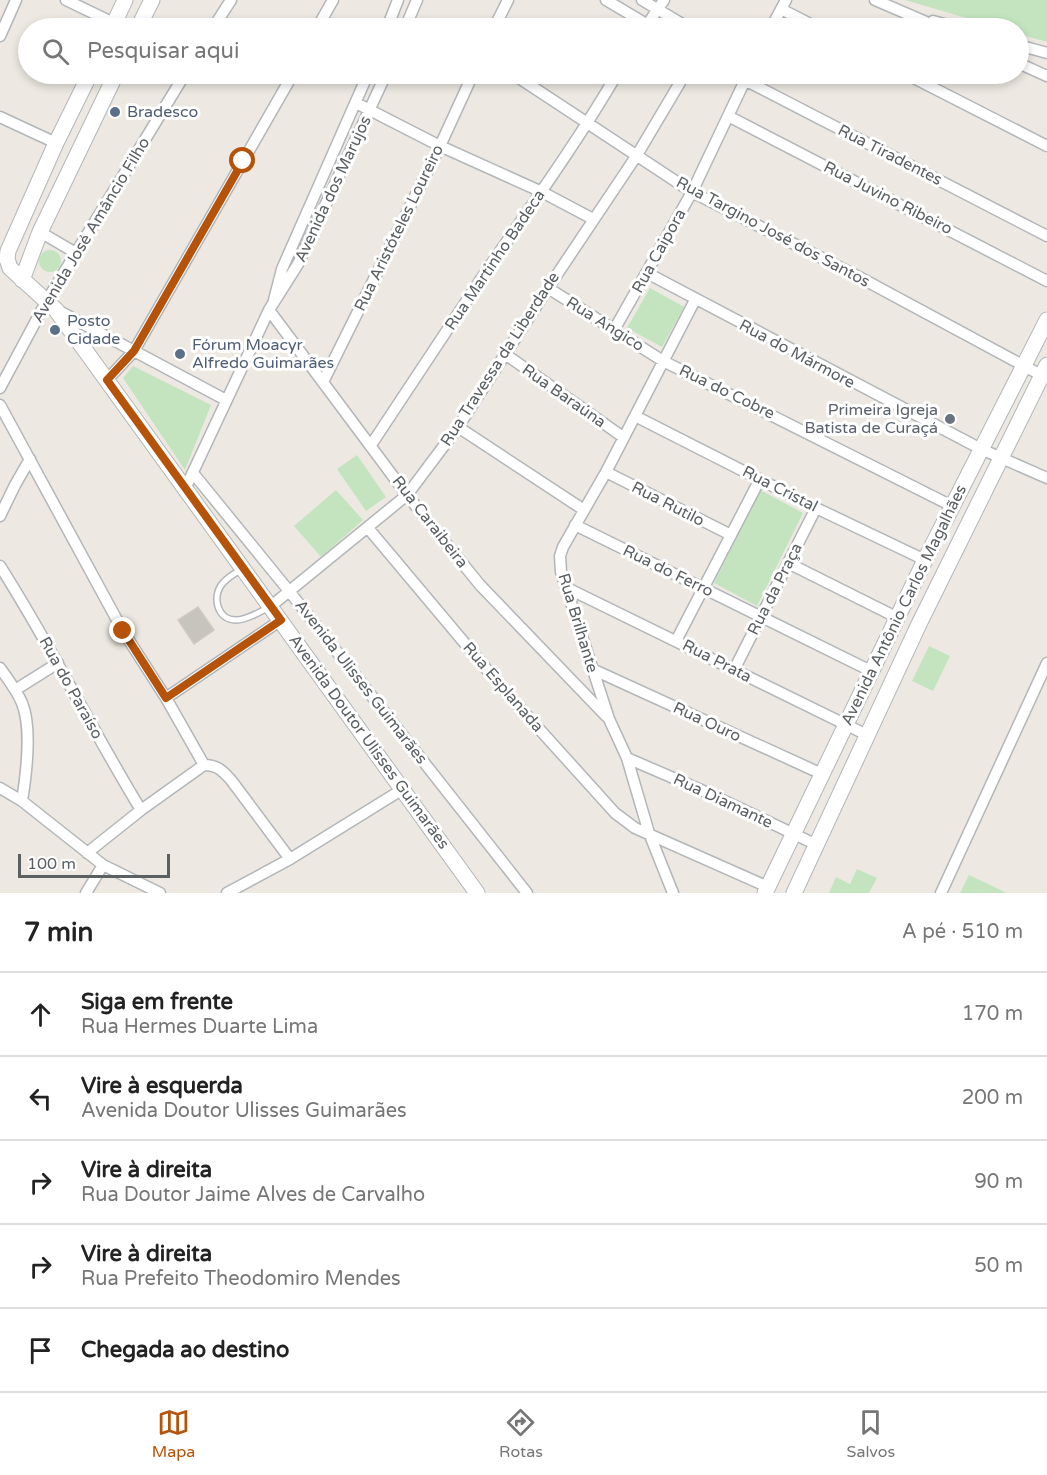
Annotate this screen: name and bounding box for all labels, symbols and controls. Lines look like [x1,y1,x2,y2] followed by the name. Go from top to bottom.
[18,18,1029,84] search box
[39,35,72,68] icon: search
[87,38,239,64] text: Pesquisar aqui
[127,102,198,122] place label: Bradesco
[108,105,122,119] marker: Bradesco
[290,113,376,265] street label: Avenida dos Marujos
[834,120,946,190] street label: Rua Tiradentes
[28,134,154,326] street label: Avenida José Amâncio Filho
[350,142,448,314] street label: Rua Aristóteles Loureiro
[229,147,255,173] route start
[820,157,956,239] street label: Rua Juvino Ribeiro
[673,172,873,292] street label: Rua Targino José dos Santos
[441,186,549,334] street label: Rua Martinho Badeca
[628,205,690,297] street label: Rua Caipora
[436,268,564,450] street label: Rua Travessa da Liberdade
[562,292,648,356] street label: Rua Angico
[67,311,120,349] place label: Posto Cidade
[736,315,858,393] street label: Rua do Mármore
[48,323,62,337] marker: Posto Cidade
[192,335,334,373] place label: Fórum Moacyr Alfredo Guimarães
[173,347,187,361] marker: Fórum Moacyr Alfredo Guimarães
[518,360,610,432] street label: Rua Baraúna
[676,360,778,424] street label: Rua do Cobre
[804,400,938,438] place label: Primeira Igreja Batista de Curaçá
[943,412,957,426] marker: Primeira Igreja Batista de Curaçá
[739,461,821,517] street label: Rua Cristal
[388,472,472,572] street label: Rua Caraibeira
[628,477,708,531] street label: Rua Rutilo
[837,481,971,729] street label: Avenida Antônio Carlos Magalhães
[619,540,717,602] street label: Rua do Ferro
[743,540,807,638] street label: Rua da Praça
[553,571,603,675] street label: Rua Brilhante
[291,596,431,768] street label: Avenida Ulisses Guimarães
[109,617,135,643] route end
[284,631,454,853] street label: Avenida Doutor Ulisses Guimarães
[35,633,107,743] street label: Rua do Paraíso
[679,635,755,687] street label: Rua Prata
[458,638,548,736] street label: Rua Esplanada
[670,698,744,746] street label: Rua Ouro
[670,769,776,833] street label: Rua Diamante
[18,851,170,878] scale bar
[27,854,76,874] text: 100 m
[24,917,93,948] text: 7 min
[902,920,1023,944] text: A pé · 510 m
[81,989,233,1015] text: Siga em frente
[24,998,57,1031] icon: ahead
[962,1002,1023,1026] text: 170 m
[81,1015,318,1039] text: Rua Hermes Duarte Lima
[81,1073,243,1099] text: Vire à esquerda
[24,1082,57,1115] icon: left
[962,1086,1023,1110] text: 200 m
[81,1099,407,1123] text: Avenida Doutor Ulisses Guimarães
[81,1157,212,1183] text: Vire à direita
[24,1166,57,1199] icon: right
[974,1170,1023,1194] text: 90 m
[81,1183,425,1207] text: Rua Doutor Jaime Alves de Carvalho
[81,1241,212,1267] text: Vire à direita
[24,1250,57,1283] icon: right
[974,1254,1023,1278] text: 50 m
[81,1267,401,1291] text: Rua Prefeito Theodomiro Mendes
[24,1334,57,1367] icon: arrive
[81,1337,289,1363] text: Chegada ao destino
[152,1406,195,1462] tab: Mapa
[499,1406,543,1462] tab: Rotas
[847,1406,895,1462] tab: Salvos

